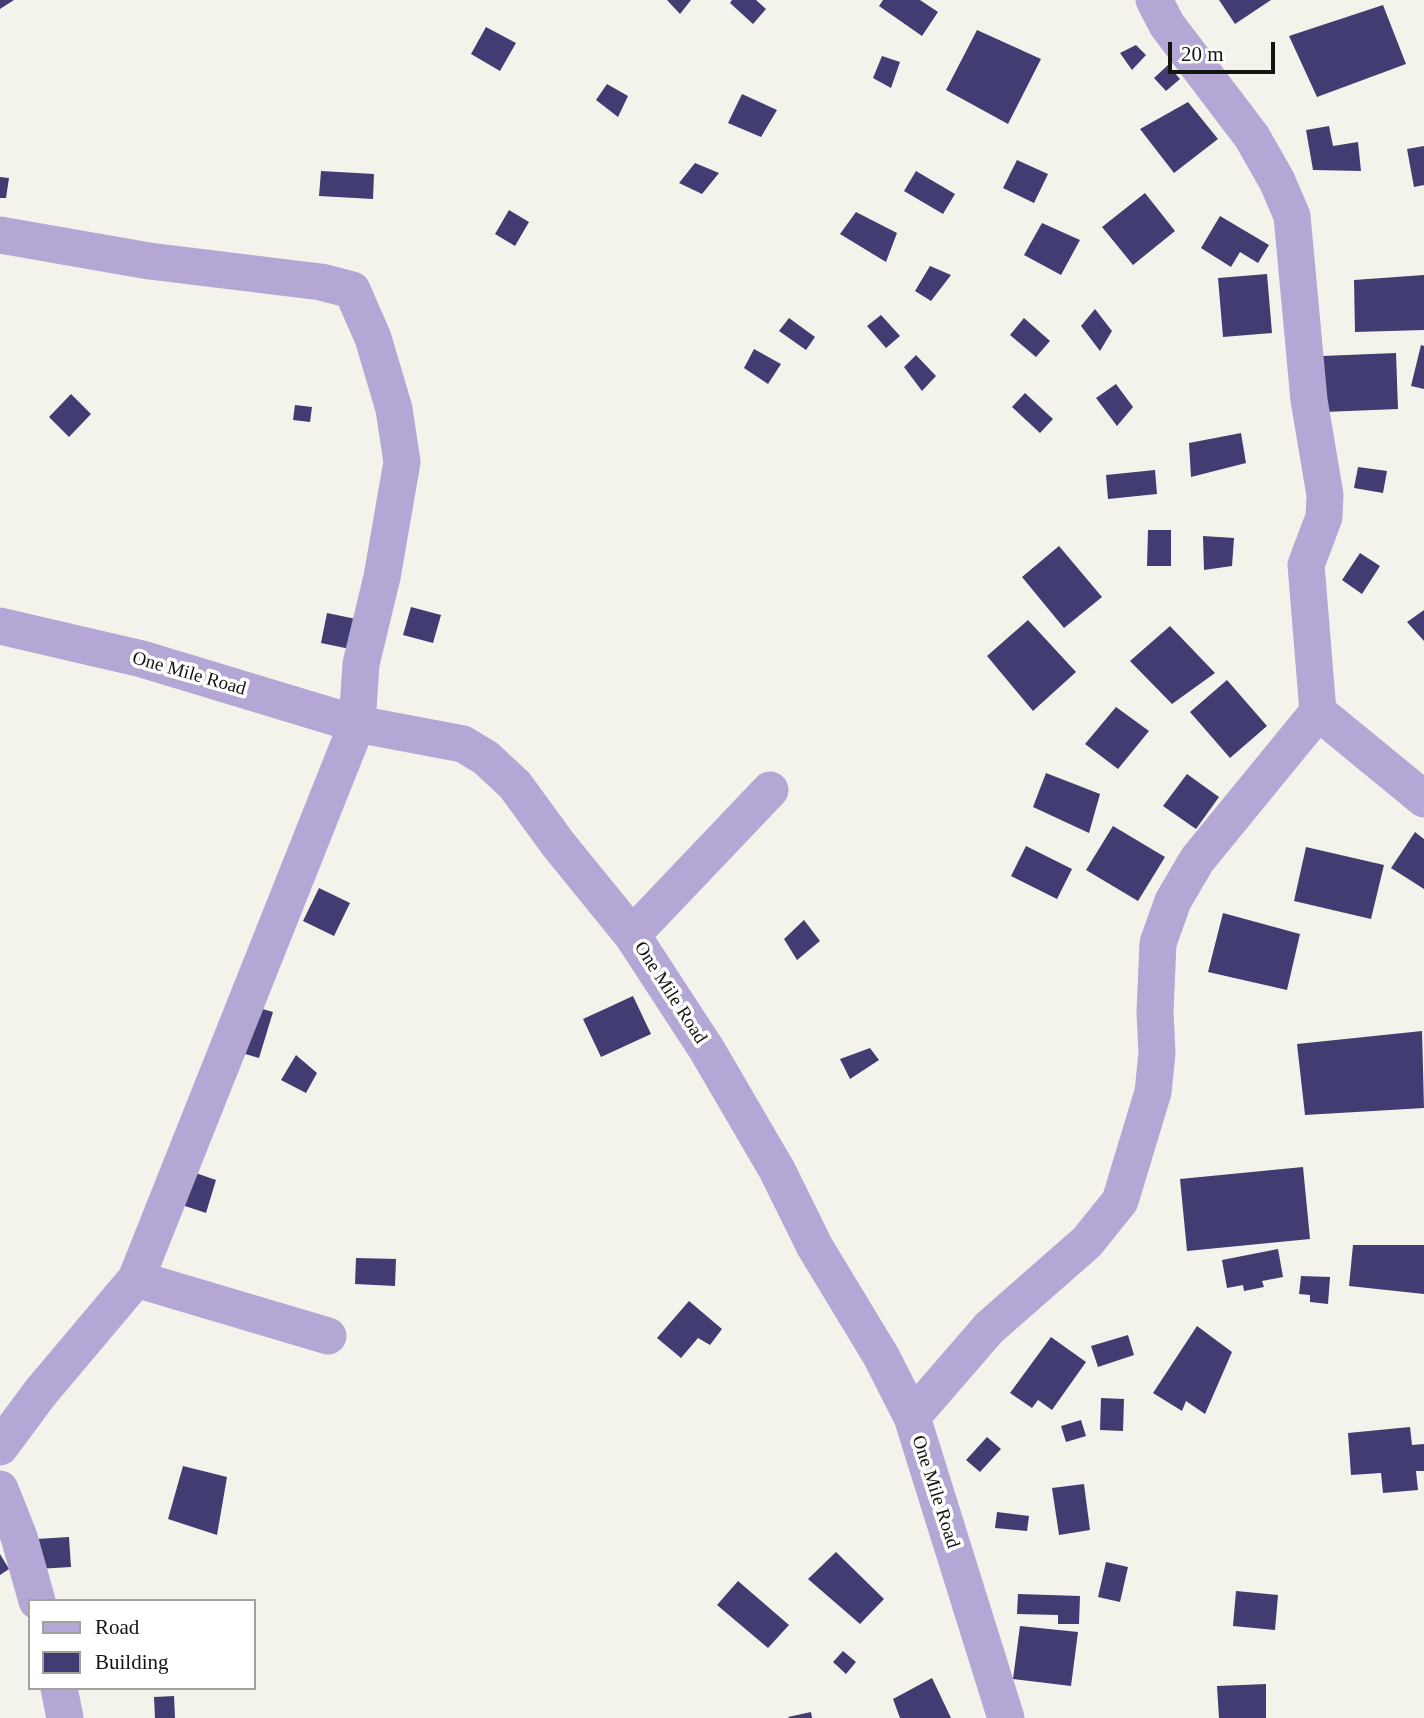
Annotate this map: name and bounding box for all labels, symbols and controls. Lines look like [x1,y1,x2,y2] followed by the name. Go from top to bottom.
[1172,28,1279,72] scale bar
[1181,42,1224,66] text: 20 m
[130,647,248,701] street label: One Mile Road
[629,938,711,1048] street label: One Mile Road
[906,1433,964,1551] street label: One Mile Road
[28,1599,256,1690] legend
[95,1615,139,1639] text: Road
[95,1650,169,1674] text: Building

